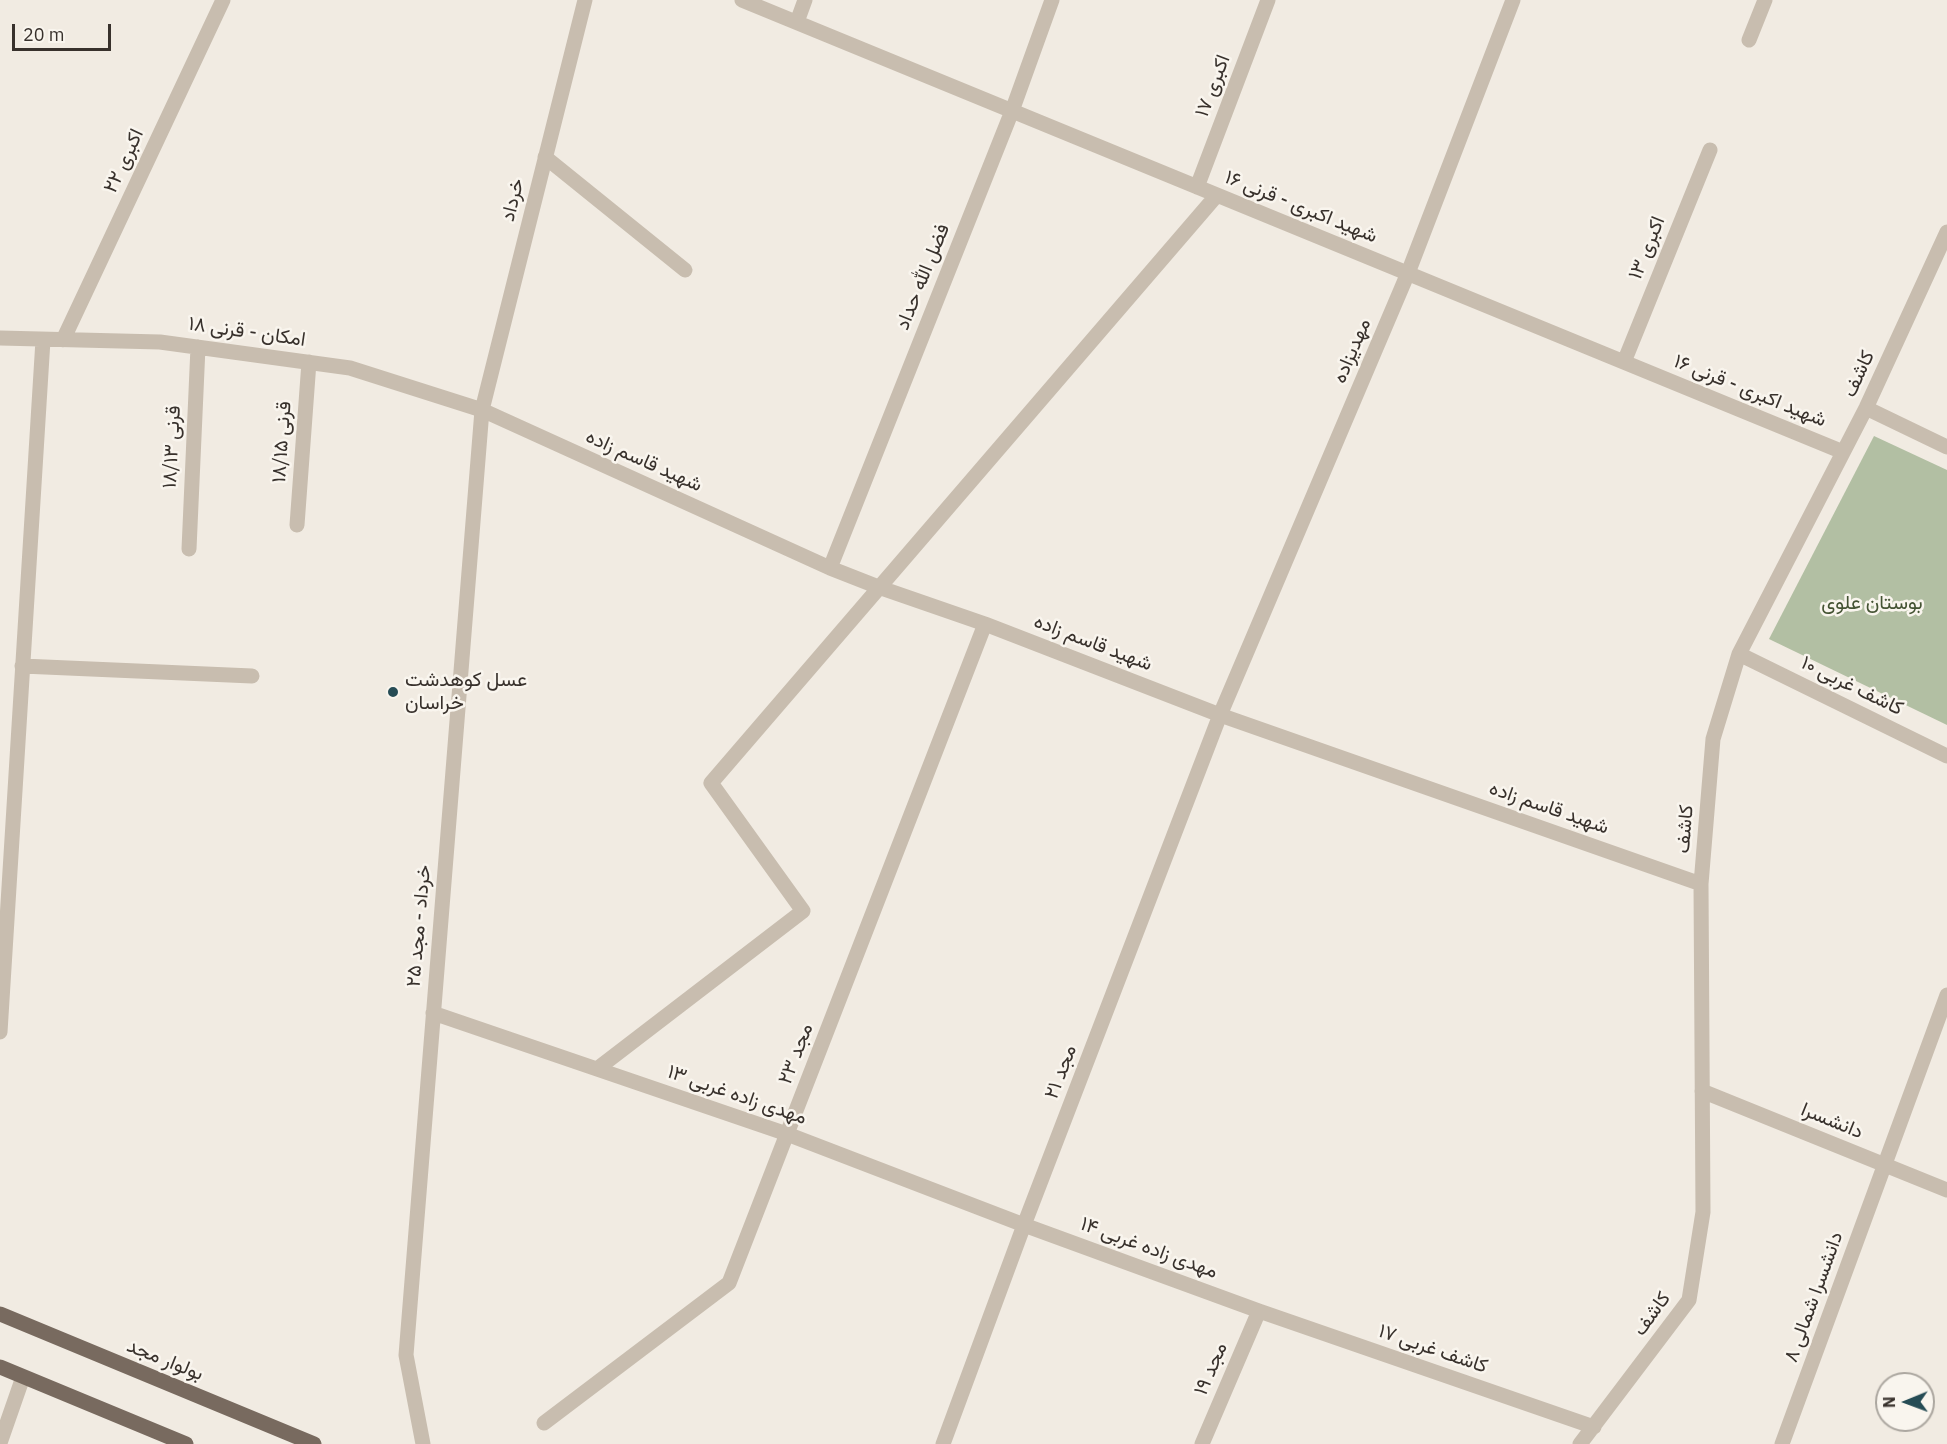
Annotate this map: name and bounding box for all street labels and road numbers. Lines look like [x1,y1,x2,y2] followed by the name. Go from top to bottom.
[1190,52,1236,120] street label: اکبری ۱۷
[99,125,149,197] street label: اکبری ۲۲
[1221,165,1381,249] street label: شهید اکبری - قرنی ۱۶
[496,176,530,224] street label: خرداد
[1624,213,1670,283] street label: اکبری ۱۳
[891,220,955,334] street label: فضل الله حداد
[187,312,307,352] street label: امکان - قرنی ۱۸
[1328,315,1376,387] street label: مهدیزاده
[1838,347,1880,401] street label: کاشف
[1670,349,1830,433] street label: شهید اکبری - قرنی ۱۶
[267,400,297,484] street label: قرنی ۱۸/۱۵
[158,405,186,489] street label: قرنی ۱۸/۱۳
[582,425,706,497] street label: شهید قاسم زاده
[1030,609,1156,677] street label: شهید قاسم زاده
[1797,651,1907,721] street label: کاشف غربی ۱۰
[1486,776,1612,840] street label: شهید قاسم زاده
[1671,804,1699,854] street label: کاشف
[402,864,436,988] street label: خرداد - مجد ۲۵
[773,1020,819,1088] street label: مجد ۲۳
[1040,1042,1082,1102] street label: مجد ۲۱
[664,1060,810,1130] street label: مهدی زاده غربی ۱۳
[1798,1098,1866,1144] street label: دانشسرا
[1077,1212,1221,1284] street label: مهدی زاده غربی ۱۴
[1779,1228,1849,1366] street label: دانشسرا شمالی ۸
[1628,1287,1676,1341] street label: کاشف
[1375,1319,1491,1379] street label: کاشف غربی ۱۷
[123,1334,207,1386] street label: بولوار مجد
[1189,1339,1233,1399] street label: مجد ۱۹

